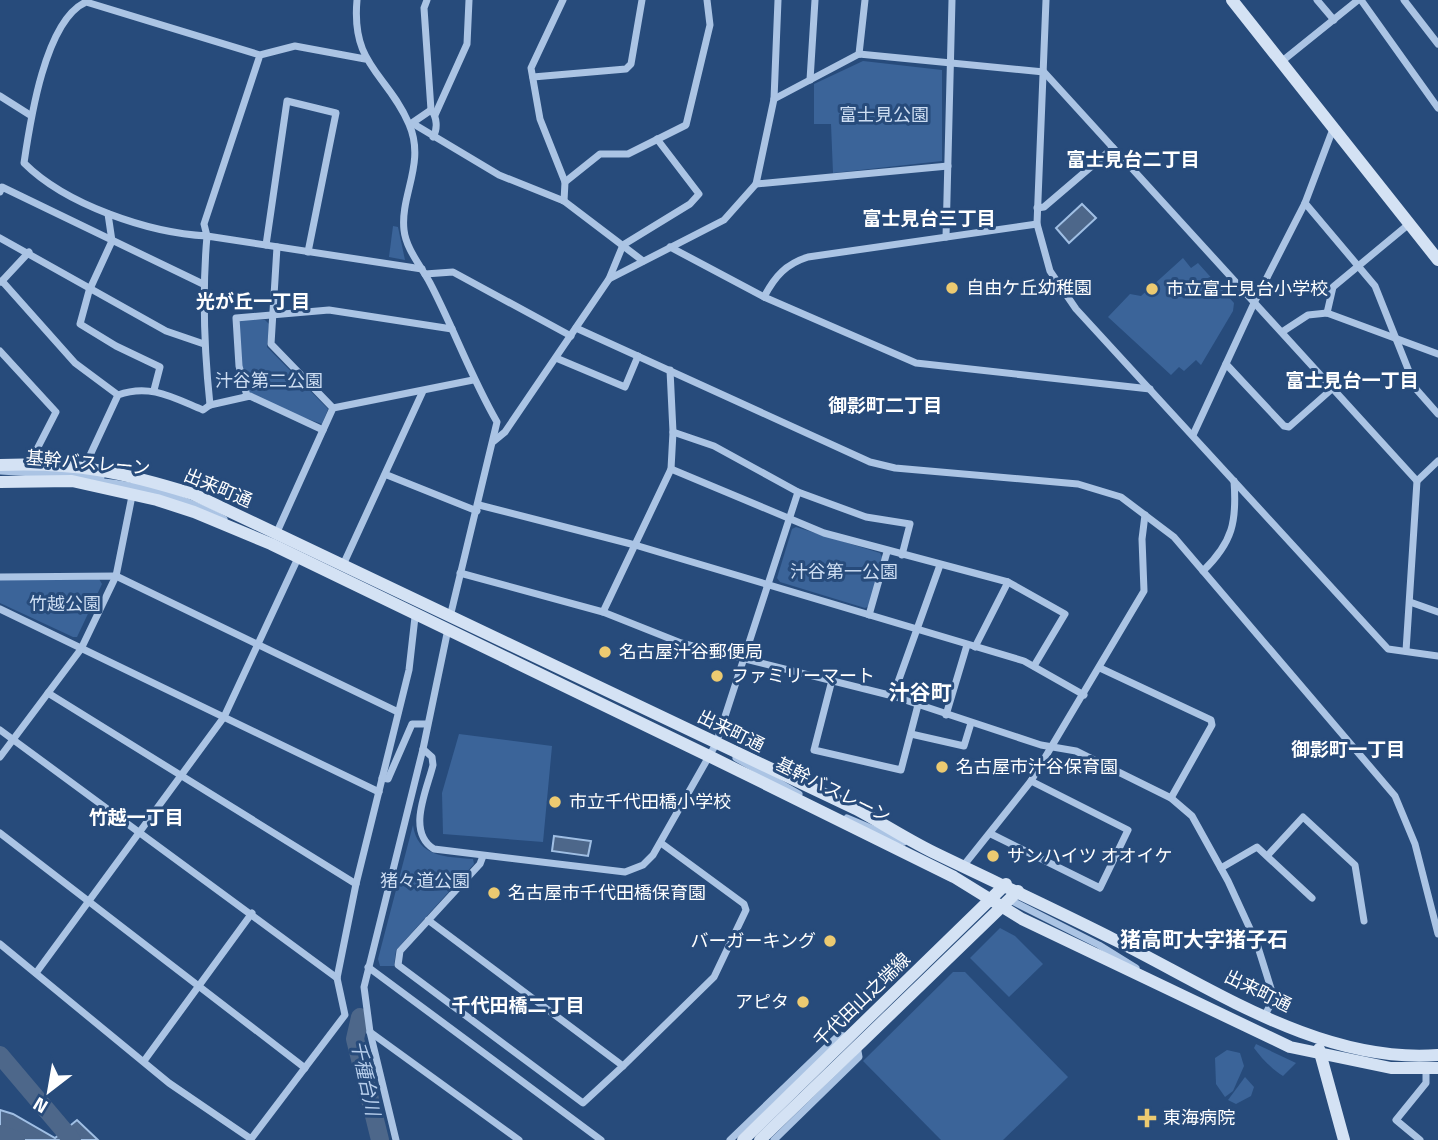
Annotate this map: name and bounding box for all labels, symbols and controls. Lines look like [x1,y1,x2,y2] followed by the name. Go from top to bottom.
[839,101,929,128] park label: 富士見公園
[1066,144,1200,173] district label: 富士見台二丁目
[862,203,996,232] district label: 富士見台三丁目
[966,274,1092,301] place label: 自由ケ丘幼稚園
[1166,275,1328,302] place label: 市立富士見台小学校
[944,280,960,296] marker: 自由ケ丘幼稚園
[1144,281,1160,297] marker: 市立富士見台小学校
[196,286,310,315] district label: 光が丘一丁目
[1285,365,1419,394] district label: 富士見台一丁目
[215,367,323,394] park label: 汁谷第二公園
[828,390,942,419] district label: 御影町二丁目
[25,444,152,481] street label: 基幹バスレーン
[180,461,257,514] street label: 出来町通
[790,558,898,585] park label: 汁谷第一公園
[29,590,101,617] park label: 竹越公園
[619,638,763,665] place label: 名古屋汁谷郵便局
[597,644,613,660] marker: 名古屋汁谷郵便局
[731,662,875,689] place label: ファミリーマート
[709,668,725,684] marker: ファミリーマート
[889,676,952,708] district label: 汁谷町
[693,703,769,758] street label: 出来町通
[1291,734,1405,763] district label: 御影町一丁目
[771,750,895,829] street label: 基幹バスレーン
[956,753,1118,780] place label: 名古屋市汁谷保育園
[934,759,950,775] marker: 名古屋市汁谷保育園
[569,788,731,815] place label: 市立千代田橋小学校
[547,794,563,810] marker: 市立千代田橋小学校
[88,802,184,831] district label: 竹越一丁目
[1007,842,1173,869] place label: サンハイツ オオイケ
[985,848,1001,864] marker: サンハイツ オオイケ
[380,867,470,894] park label: 猪々道公園
[508,879,706,906] place label: 名古屋市千代田橋保育園
[486,885,502,901] marker: 名古屋市千代田橋保育園
[1120,923,1288,955] district label: 猪高町大字猪子石
[691,927,816,954] place label: バーガーキング
[822,933,838,949] marker: バーガーキング
[807,946,916,1053] street label: 千代田山之端線
[1220,963,1296,1018] street label: 出来町通
[735,988,789,1015] place label: アピタ
[451,990,585,1019] district label: 千代田橋二丁目
[795,994,811,1010] marker: アピタ
[344,1038,389,1120] water label: 千種台川
[14,1056,84,1126] north arrow
[27,1090,53,1122] text: N
[1163,1104,1235,1131] place label: 東海病院
[1137,1108,1157,1128] marker: 東海病院

